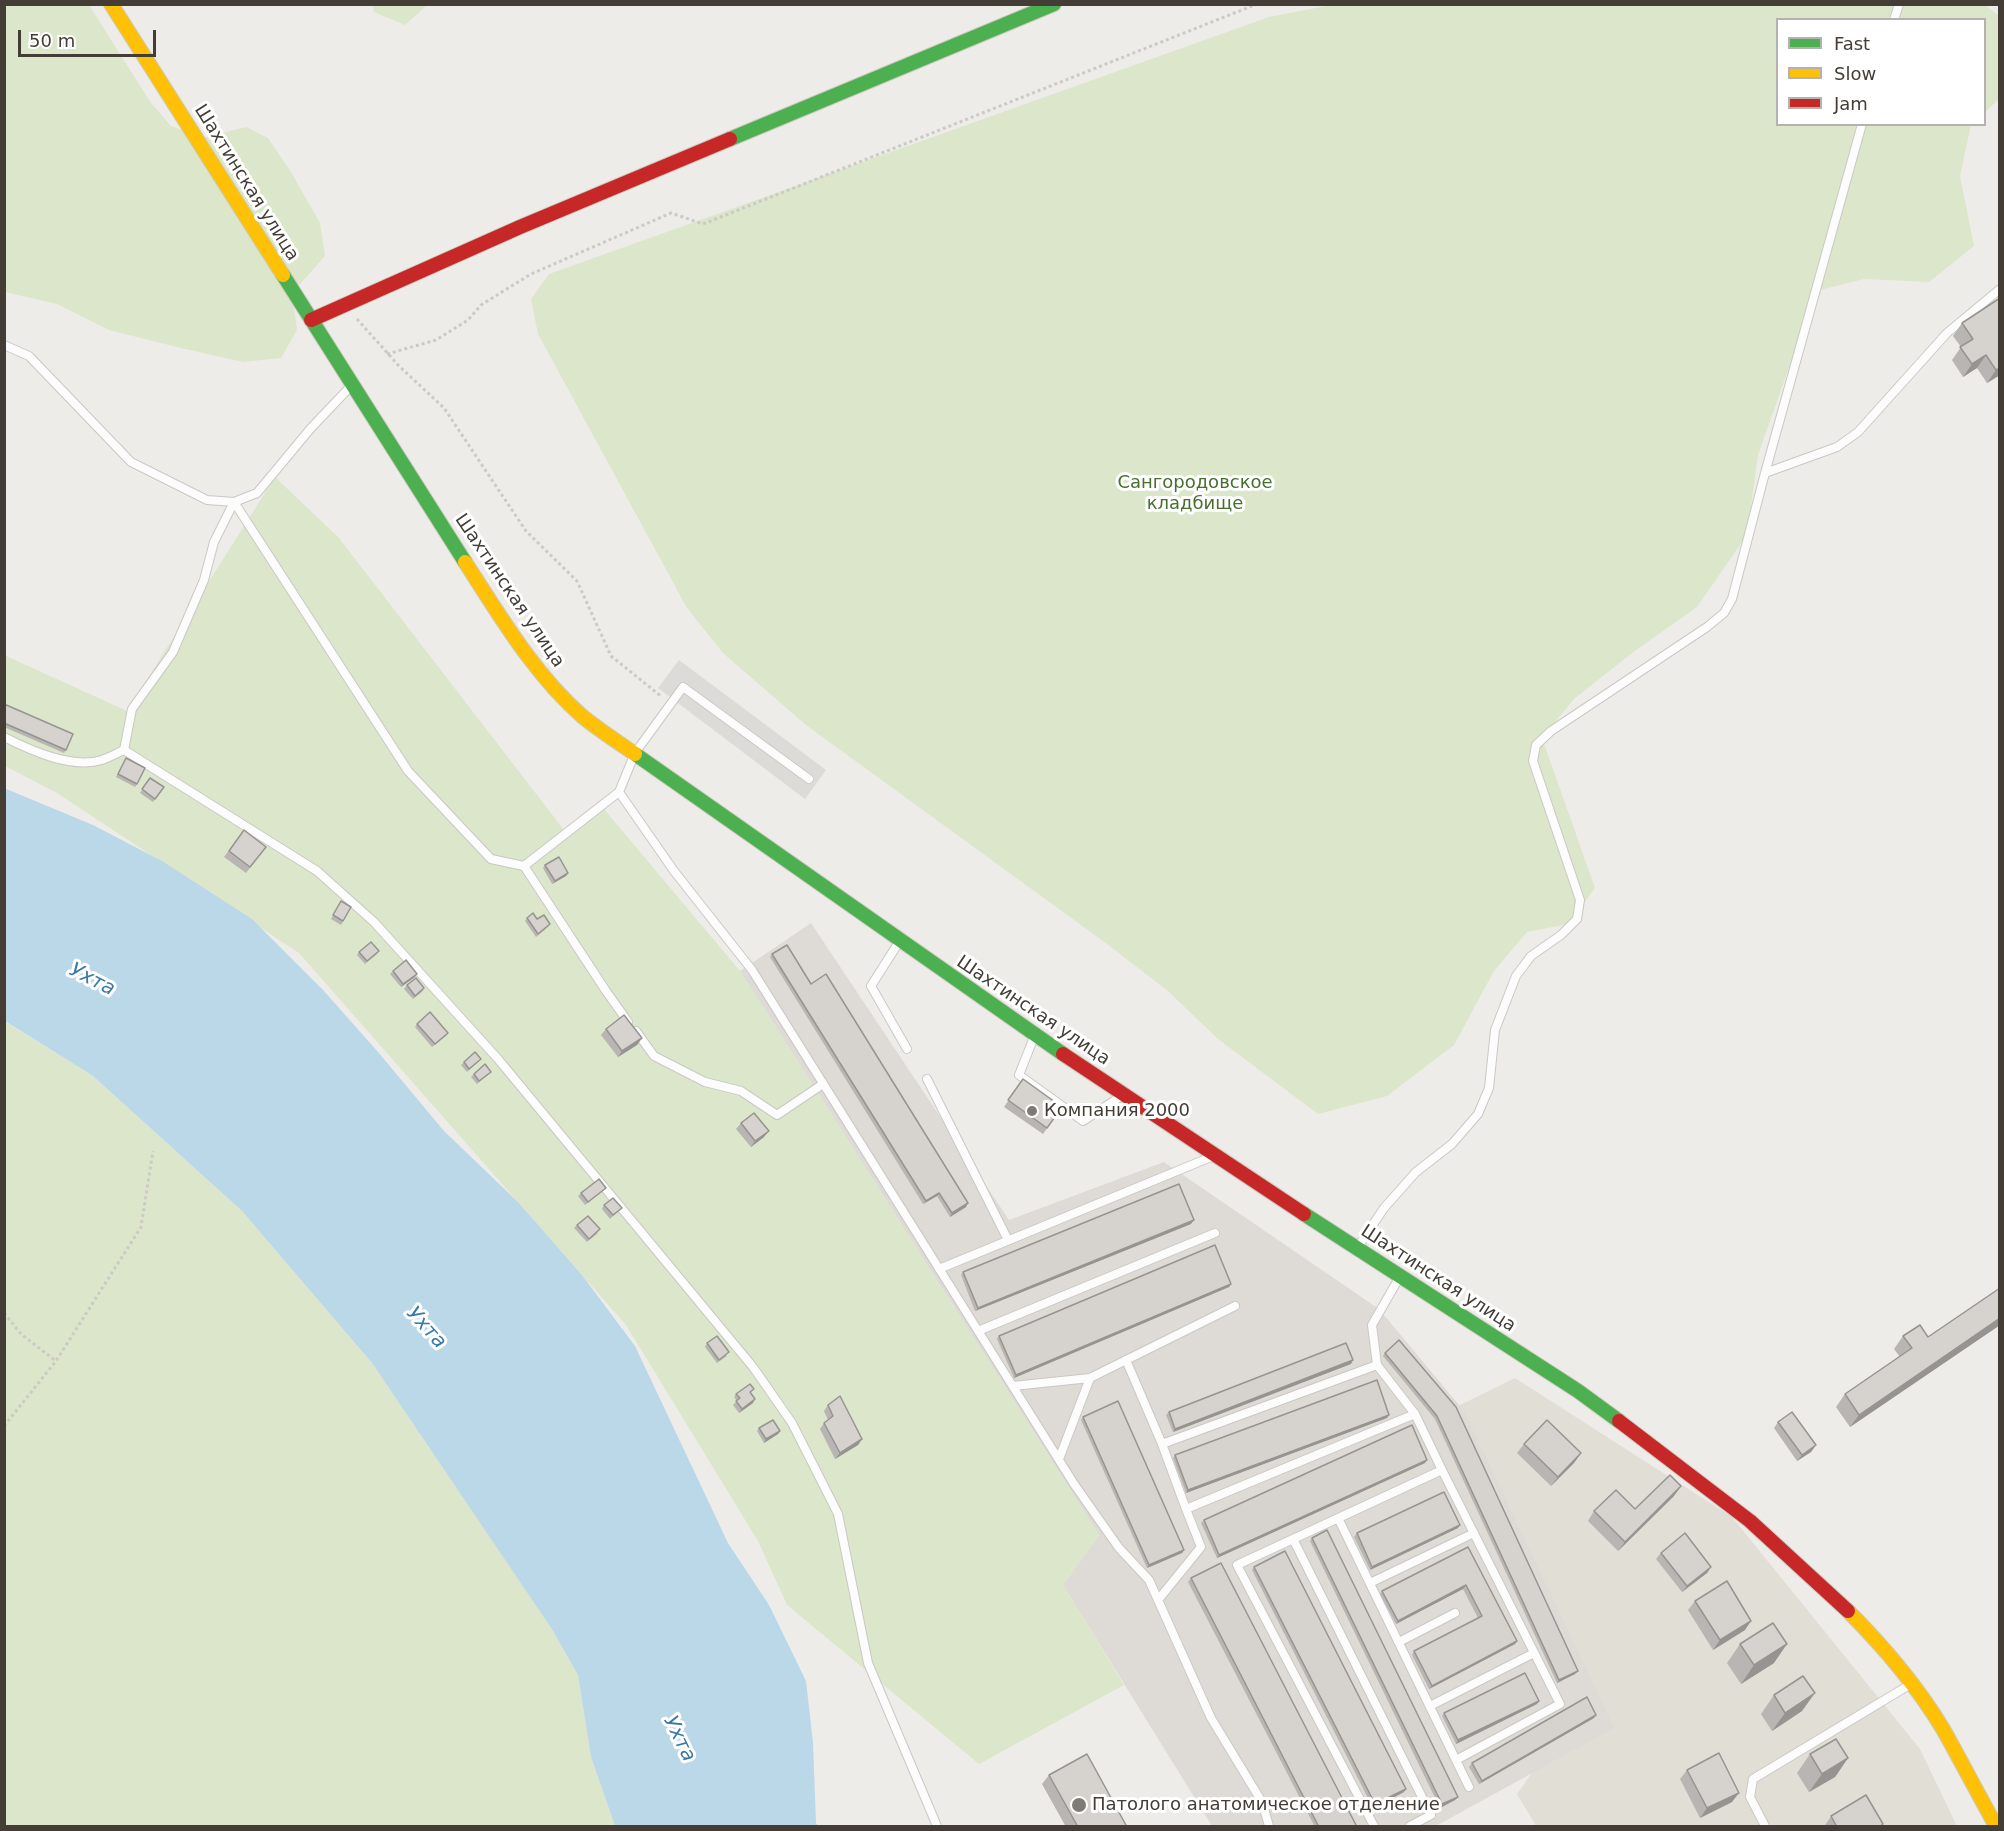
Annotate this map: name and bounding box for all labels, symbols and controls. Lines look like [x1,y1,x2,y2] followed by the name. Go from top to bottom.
[21,18,159,56] scale bar
[1776,18,1986,126] legend
[29,30,75,51] text: 50 m
[1834,33,1870,54] text: Fast
[1834,63,1876,84] text: Slow
[1834,93,1868,114] text: Jam
[189,101,303,265] street label: Шахтинская улица
[1117,472,1273,514] park label: Сангородовское кладбище
[450,510,568,672] street label: Шахтинская улица
[952,952,1114,1070] street label: Шахтинская улица
[65,958,119,1002] water label: Ухта
[1044,1100,1190,1122] place label: Компания 2000
[1025,1104,1039,1118] marker: Компания 2000
[1356,1221,1520,1337] street label: Шахтинская улица
[401,1302,451,1354] water label: Ухта
[658,1712,700,1766] water label: Ухта
[1092,1794,1440,1816] place label: Патолого анатомическое отделение
[1070,1796,1088,1814] marker: Патолого анатомическое отделение

